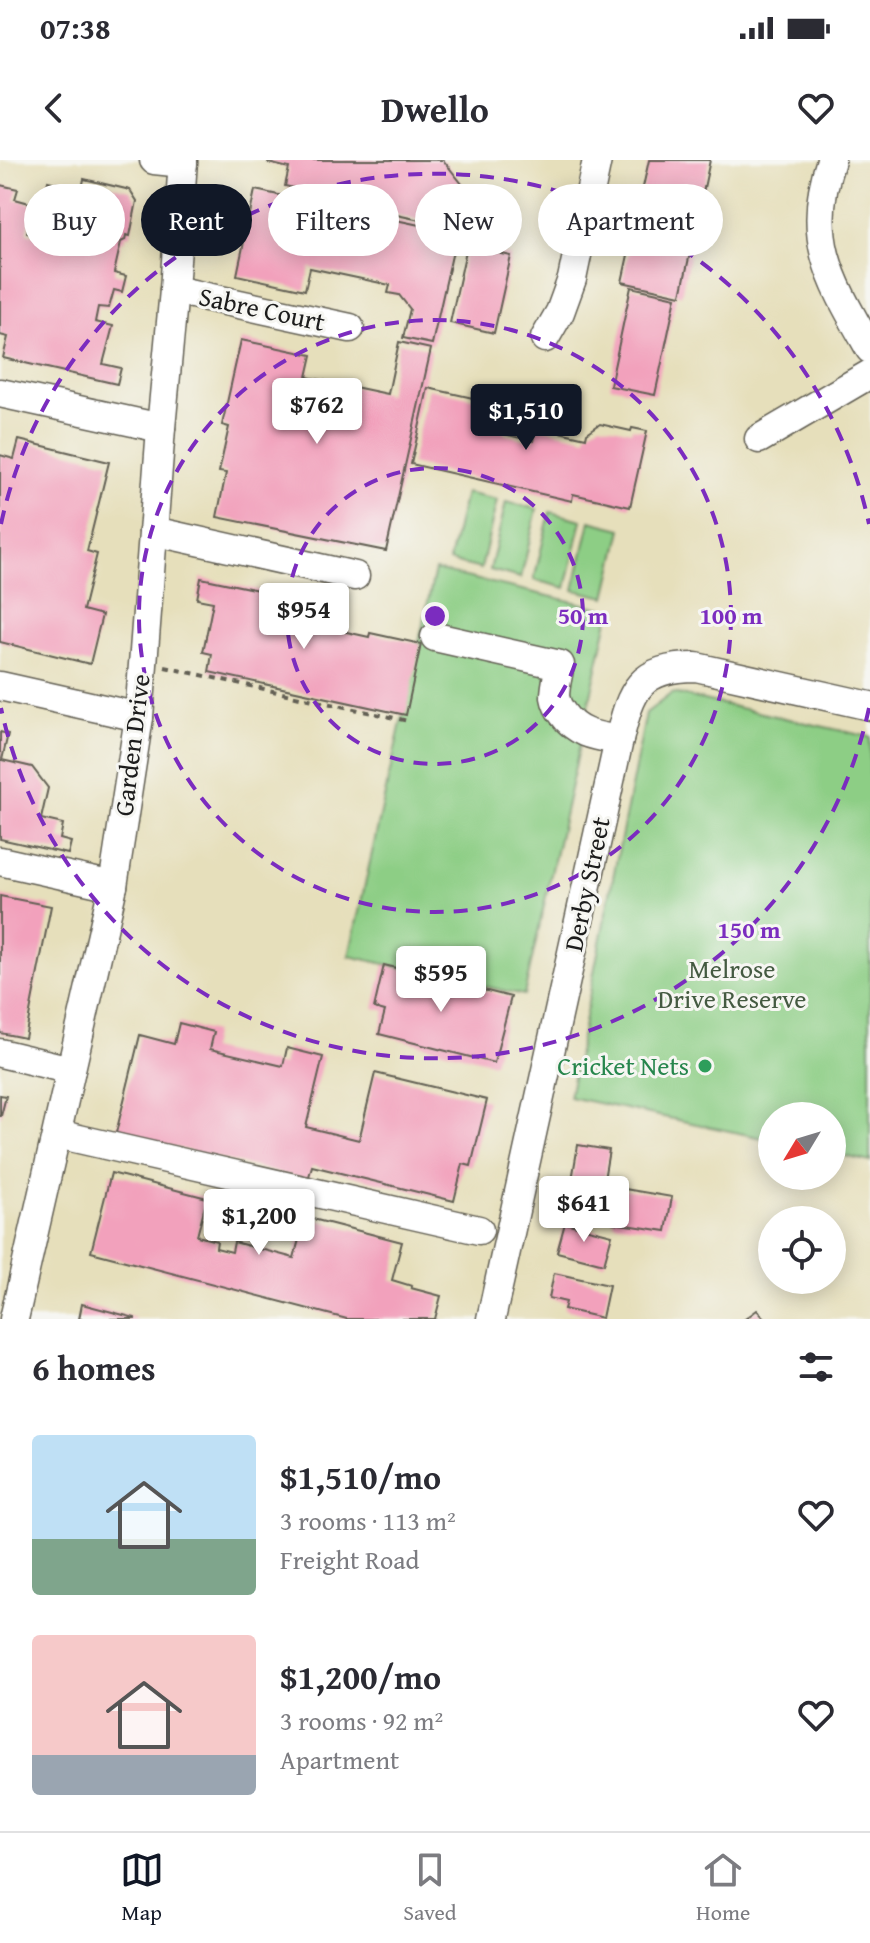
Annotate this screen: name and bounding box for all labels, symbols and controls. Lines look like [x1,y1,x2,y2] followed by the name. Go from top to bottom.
[40,6,111,50] text: 07:38
[381,82,489,135] text: Dwello
[32,86,76,130] icon: back
[794,86,838,130] icon: heart
[24,184,125,256] chip: Buy
[141,184,252,256] chip: Rent
[268,184,399,256] chip: Filters
[415,184,522,256] chip: New
[538,184,723,256] chip: Apartment
[195,276,329,341] street label: Sabre Court
[270,378,364,446] pin: $762
[290,384,344,423] text: $762
[461,384,591,452] pin: $1,510
[489,390,563,429] text: $1,510
[257,583,351,651] pin: $954
[277,589,331,628] text: $954
[558,598,609,633] text: 50 m
[699,598,763,633] text: 100 m
[421,602,449,630] centre of rings
[103,672,160,818] street label: Garden Drive
[553,813,620,955] street label: Derby Street
[717,912,781,947] text: 150 m
[394,946,488,1014] pin: $595
[658,949,807,1018] park label: Melrose Drive Reserve
[414,952,468,991] text: $595
[557,1046,689,1085] place label: Cricket Nets
[696,1057,714,1075] marker: Cricket Nets
[758,1102,846,1190] north arrow
[758,1102,846,1294] map controls
[537,1176,631,1244] pin: $641
[557,1182,611,1221] text: $641
[194,1189,324,1257] pin: $1,200
[222,1195,296,1234] text: $1,200
[758,1206,846,1294] button: locate
[32,1343,156,1392] text: 6 homes
[794,1345,838,1389] icon: filters
[280,1452,441,1501] text: $1,510/mo
[96,1467,192,1563] icon: home
[794,1493,838,1537] icon: heart
[280,1501,456,1540] text: 3 rooms · 113 m²
[280,1540,419,1579] text: Freight Road
[280,1652,441,1701] text: $1,200/mo
[96,1667,192,1763] icon: home
[794,1693,838,1737] icon: heart
[280,1701,443,1740] text: 3 rooms · 92 m²
[280,1740,399,1779] text: Apartment
[120,1848,164,1928] tab: Map
[403,1848,457,1928] tab: Saved
[696,1848,750,1928] tab: Home

